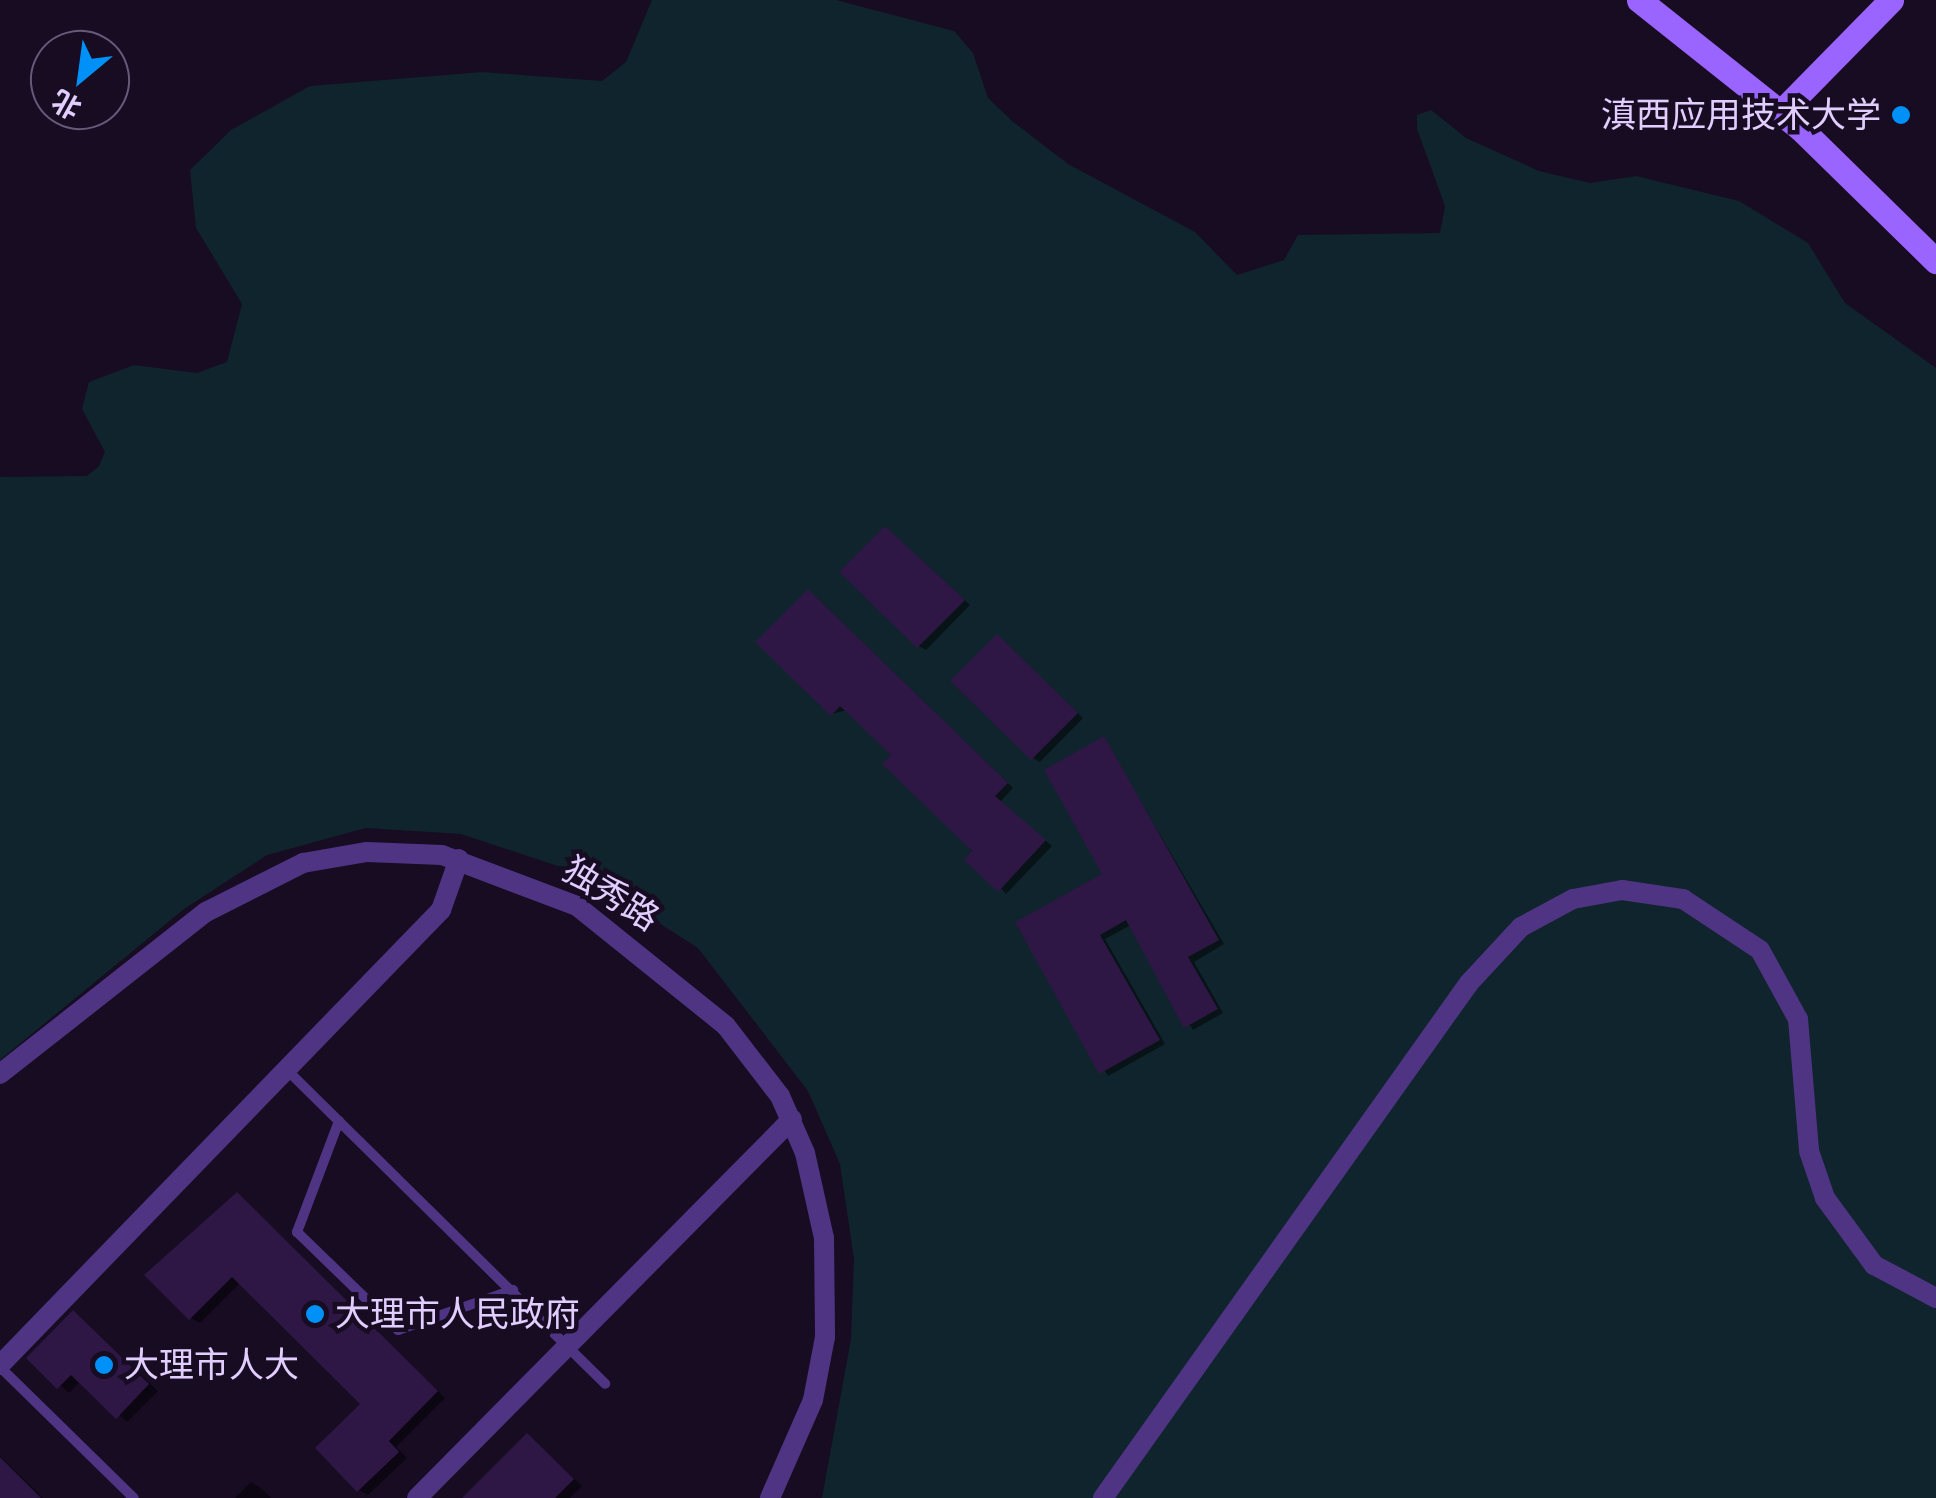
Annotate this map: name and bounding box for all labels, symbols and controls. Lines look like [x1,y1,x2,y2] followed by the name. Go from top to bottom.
[30,30,130,130] north arrow
[45,82,87,127] text: 北
[1601,94,1881,136] place label: 滇西应用技术大学
[1890,104,1912,126] marker: 滇西应用技术大学
[555,848,667,940] street label: 独秀路
[335,1293,580,1335] place label: 大理市人民政府
[304,1303,326,1325] marker: 大理市人民政府
[124,1344,299,1386] place label: 大理市人大
[93,1354,115,1376] marker: 大理市人大

